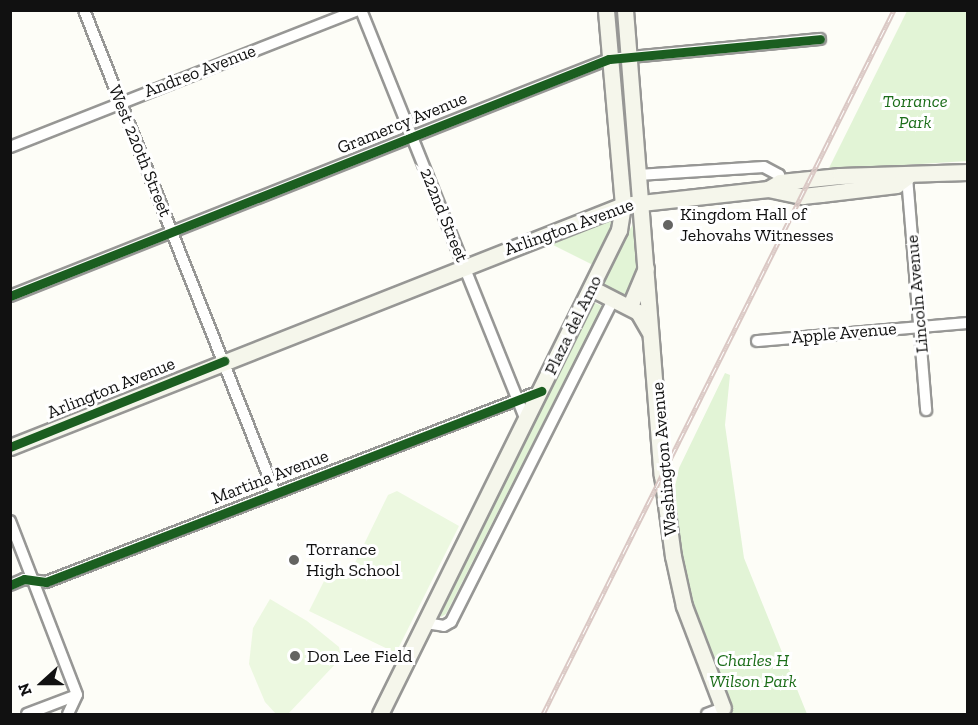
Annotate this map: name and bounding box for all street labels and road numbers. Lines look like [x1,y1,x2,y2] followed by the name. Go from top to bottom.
[141,40,259,102] street label: Andreo Avenue
[104,82,176,220] street label: West 220th Street
[334,87,470,159] street label: Gramercy Avenue
[415,165,473,265] street label: 222nd Street
[501,194,637,260] street label: Arlington Avenue
[901,234,933,354] street label: Lincoln Avenue
[539,271,607,379] street label: Plaza del Amo
[790,318,898,348] street label: Apple Avenue
[44,352,178,424] street label: Arlington Avenue
[646,381,682,537] street label: Washington Avenue
[208,445,332,509] street label: Martina Avenue

